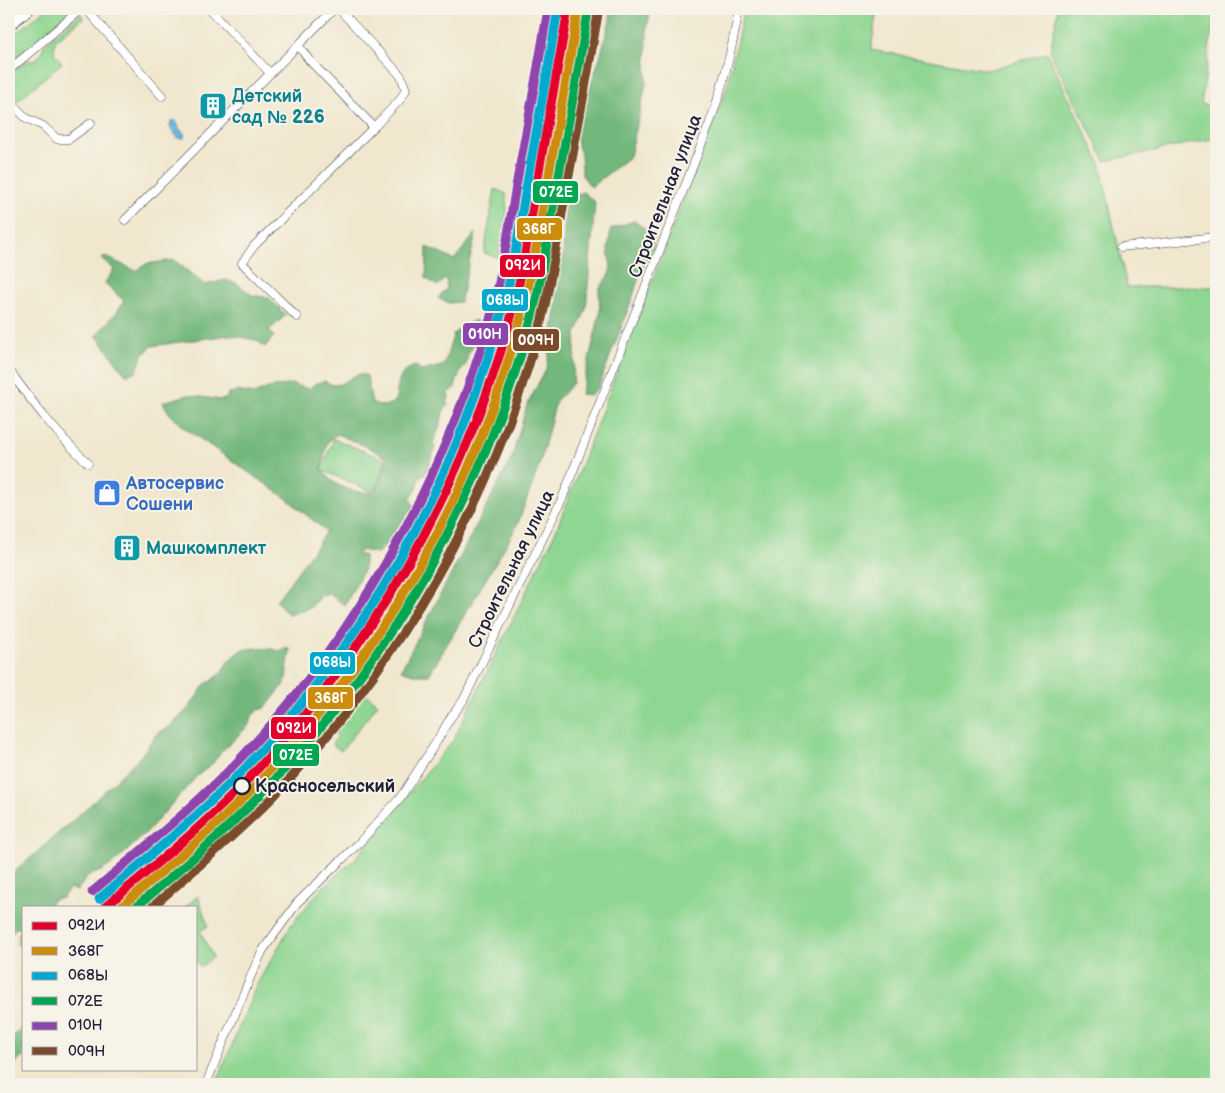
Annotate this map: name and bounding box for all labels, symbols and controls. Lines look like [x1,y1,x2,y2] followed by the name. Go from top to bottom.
[232,86,325,128] place label: Детский сад № 226
[198,91,228,121] building icon: Детский сад № 226
[625,111,706,281] street label: Строительная улица
[532,180,579,204] line badge: 072Е
[539,184,573,201] text: 072Е
[516,217,563,241] line badge: 368Г
[523,221,556,238] text: 368Г
[499,254,546,278] line badge: 092И
[505,257,541,274] text: 092И
[481,288,529,312] line badge: 068Ы
[486,292,524,309] text: 068Ы
[462,322,509,346] line badge: 010Н
[468,326,502,343] text: 010Н
[512,328,560,352] line badge: 009Н
[518,332,554,349] text: 009Н
[125,473,224,515] place label: Автосервис Сошени
[92,478,122,508] shop icon: Автосервис Сошени
[464,486,559,652] street label: Строительная улица
[112,533,142,563] building icon: Машкомплект
[146,538,267,559] place label: Машкомплект
[309,651,356,675] line badge: 068Ы
[313,654,351,671] text: 068Ы
[307,686,354,710] line badge: 368Г
[315,690,348,707] text: 368Г
[270,716,317,740] line badge: 092И
[276,720,312,737] text: 092И
[272,743,320,767] line badge: 072Е
[279,747,313,764] text: 072Е
[255,776,395,797] place label: Красносельский
[233,777,251,795] marker: Красносельский
[22,906,198,1070] legend
[68,916,105,935] text: 092И
[68,942,104,961] text: 368Г
[68,966,108,985] text: 068Ы
[68,992,103,1011] text: 072Е
[68,1016,103,1035] text: 010Н
[68,1042,105,1061] text: 009Н

